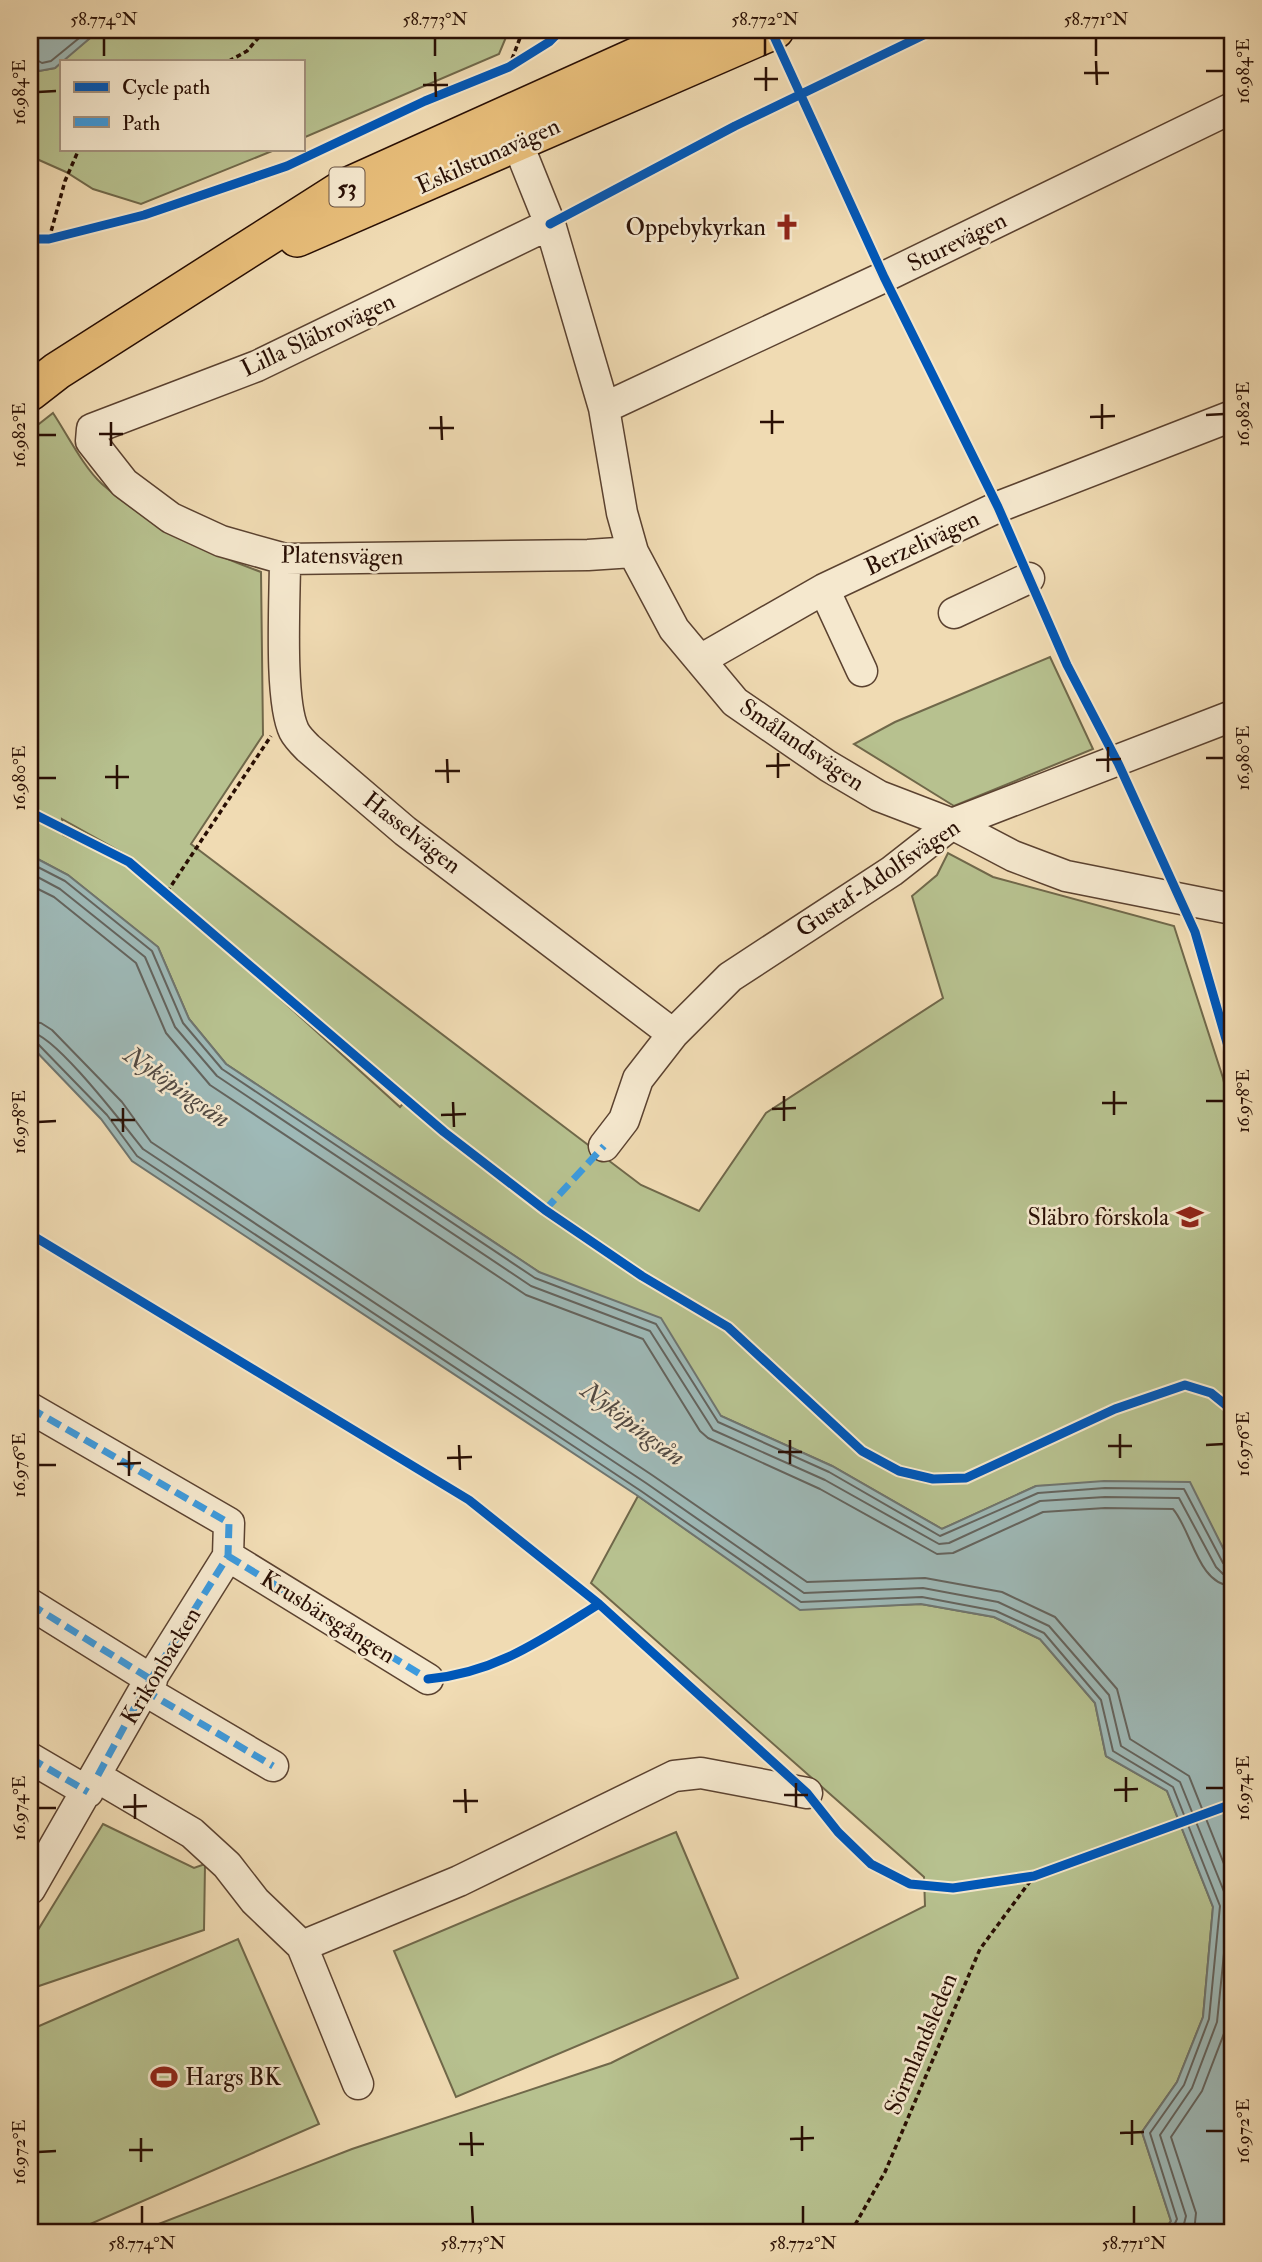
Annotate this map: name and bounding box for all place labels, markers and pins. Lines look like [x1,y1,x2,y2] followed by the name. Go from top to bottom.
[626,212,766,243] place label: Oppebykyrkan
[772,212,802,242] church icon: Oppebykyrkan
[1028,1202,1170,1233] place label: Släbro förskola
[1175,1202,1205,1232] school or university icon: Släbro förskola
[149,2062,179,2092] sports icon: Hargs BK
[185,2062,281,2093] place label: Hargs BK

